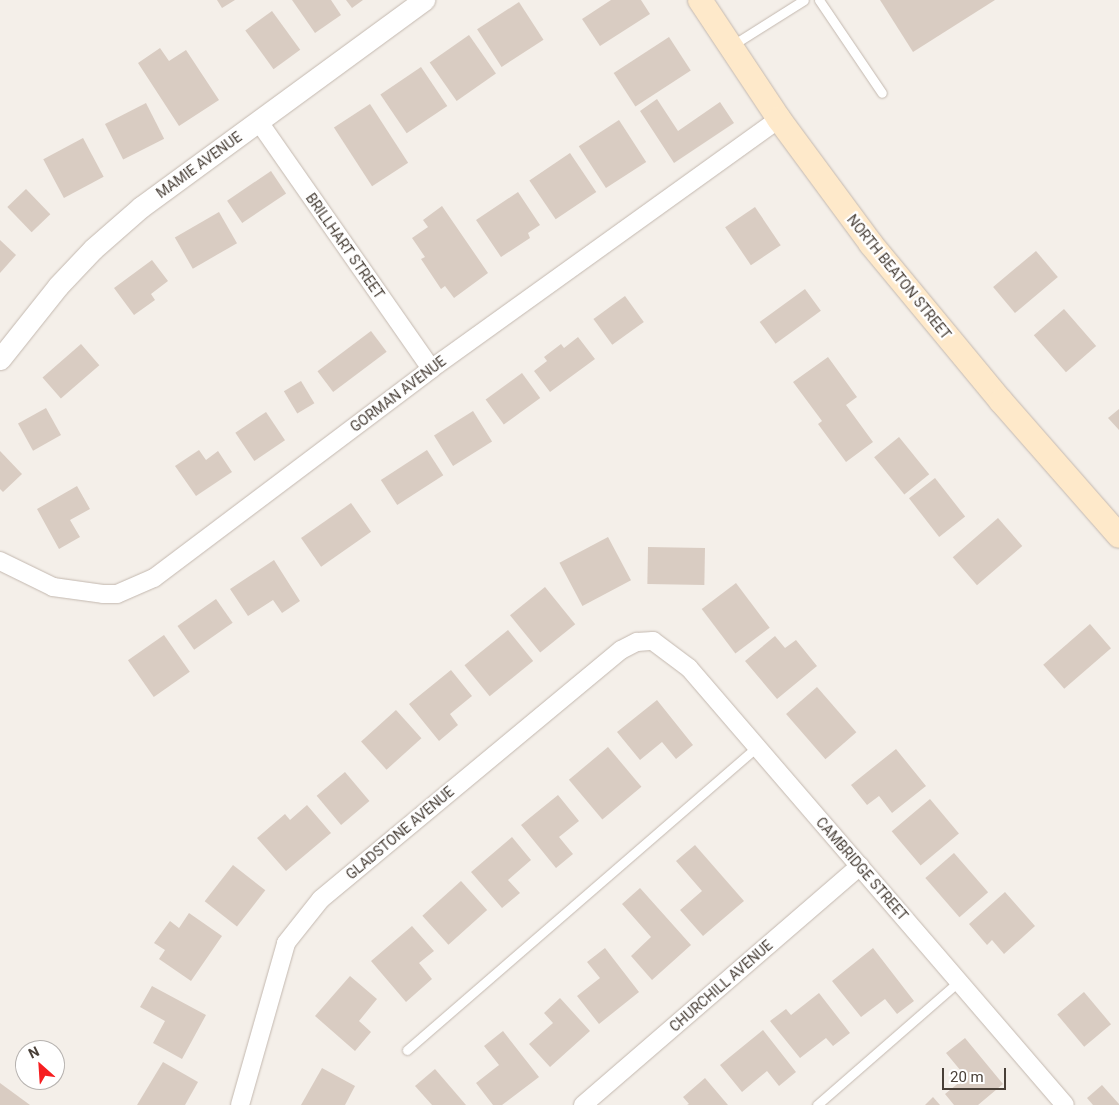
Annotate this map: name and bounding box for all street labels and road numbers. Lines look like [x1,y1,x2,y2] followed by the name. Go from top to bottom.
[153,128,245,202] street label: MAMIE AVENUE
[302,190,388,302] street label: BRILLHART STREET
[844,211,954,343] street label: NORTH BEATON STREET
[347,353,449,435] street label: GORMAN AVENUE
[343,783,457,883] street label: GLADSTONE AVENUE
[813,814,911,924] street label: CAMBRIDGE STREET
[666,937,776,1035] street label: CHURCHILL AVENUE

